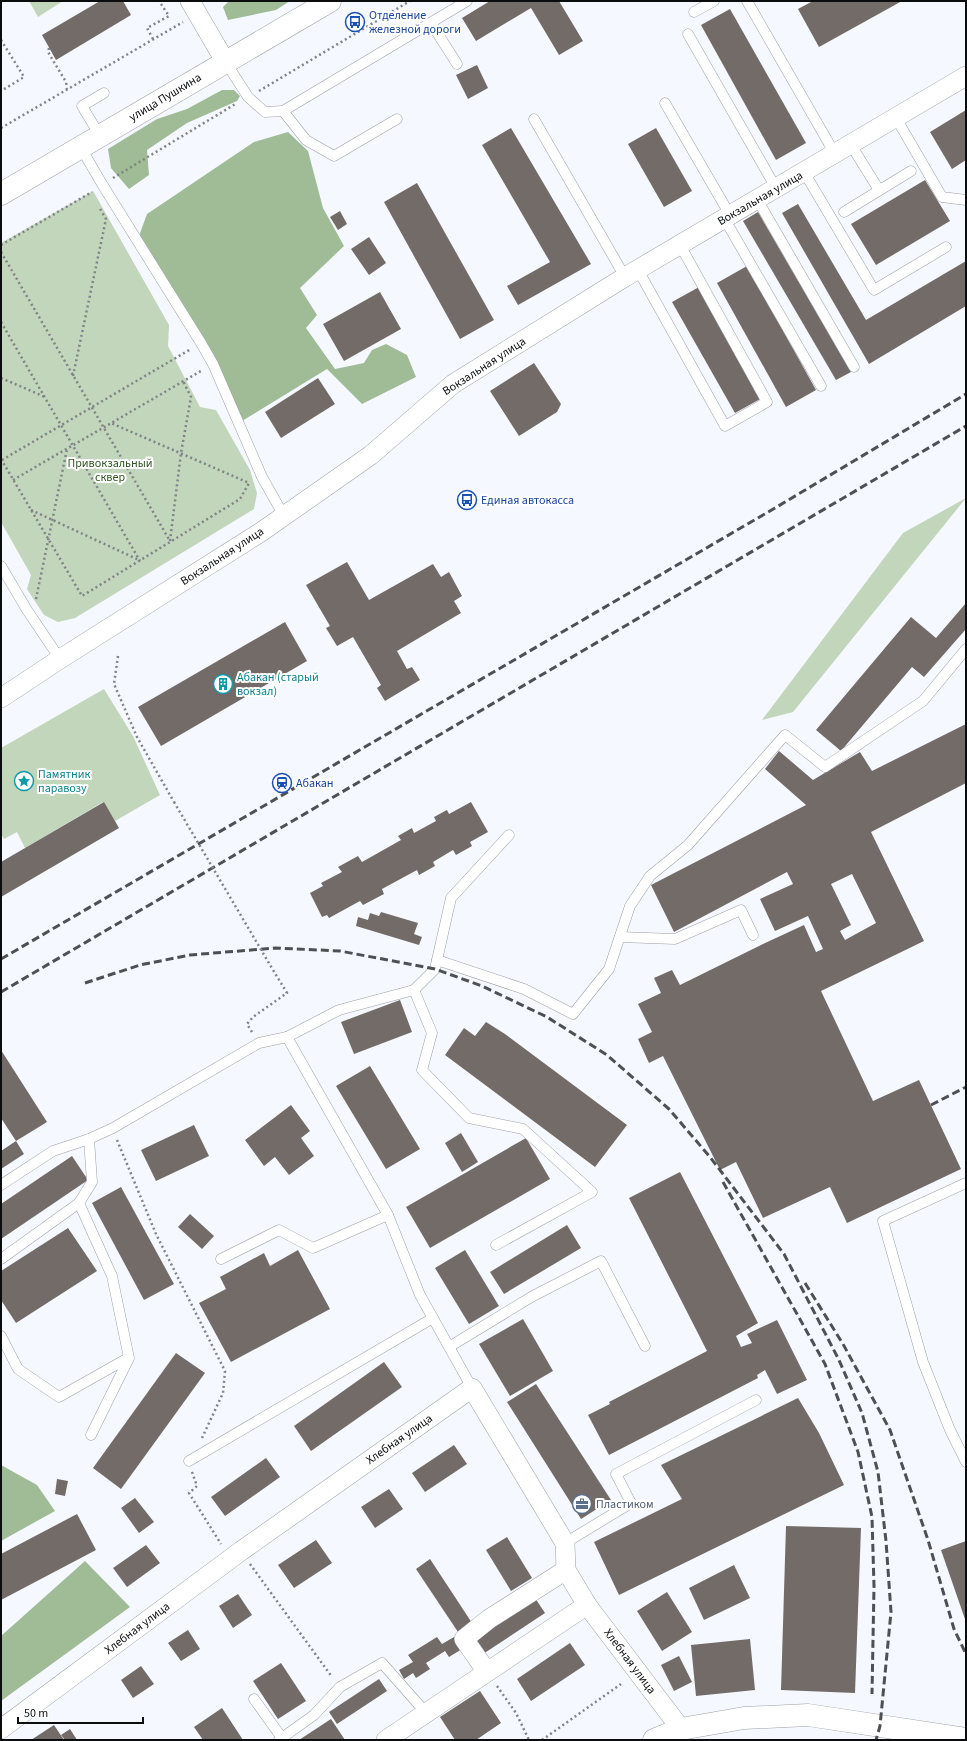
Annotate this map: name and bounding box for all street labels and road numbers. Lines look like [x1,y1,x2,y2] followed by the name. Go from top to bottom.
[126,69,205,126] street label: улица Пушкина
[714,167,806,230] street label: Вокзальная улица
[439,333,529,400] street label: Вокзальная улица
[177,523,267,590] street label: Вокзальная улица
[363,1410,436,1469] street label: Хлебная улица
[101,1598,174,1659] street label: Хлебная улица
[599,1625,660,1698] street label: Хлебная улица

